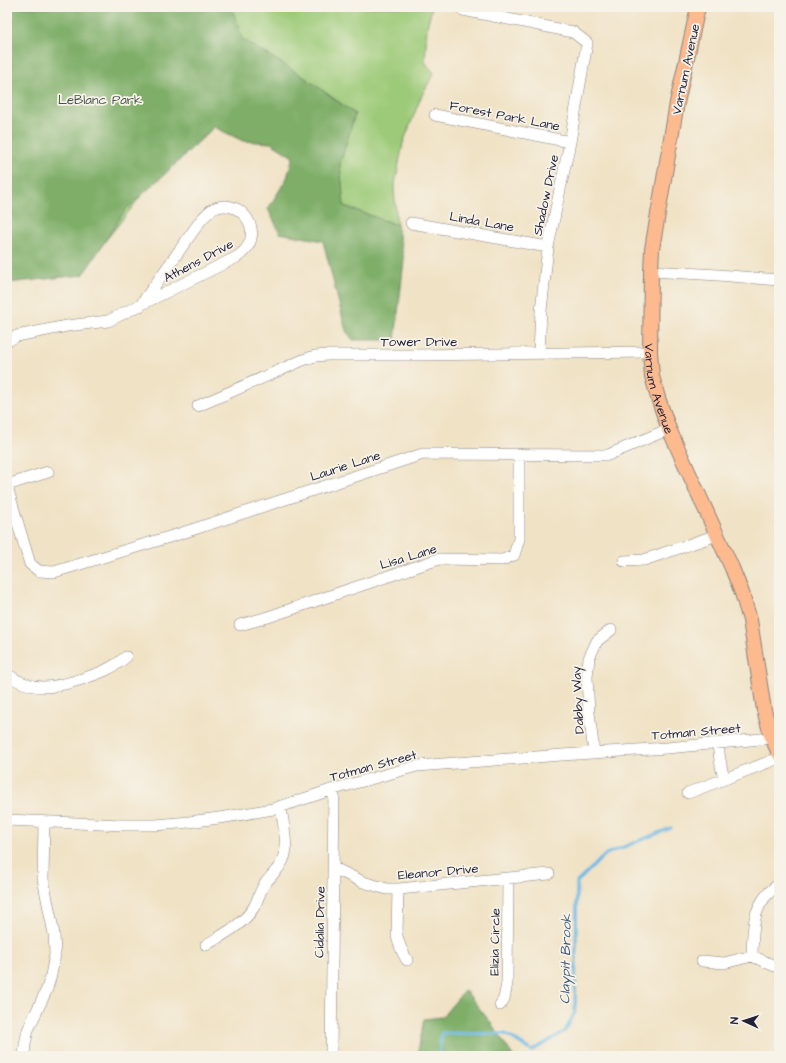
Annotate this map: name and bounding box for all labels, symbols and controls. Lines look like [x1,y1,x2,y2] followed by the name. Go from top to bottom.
[668,22,704,116] street label: Varnum Avenue
[58,91,142,109] park label: LeBlanc Park
[448,96,561,135] street label: Forest Park Lane
[529,153,563,237] street label: Shadow Drive
[448,207,515,237] street label: Linda Lane
[160,235,237,287] street label: Athens Drive
[381,333,457,351] street label: Tower Drive
[640,343,678,437] street label: Varnum Avenue
[308,446,383,486] street label: Laurie Lane
[378,540,439,574] street label: Lisa Lane
[567,665,590,734] street label: Dabby Way
[651,719,742,745] street label: Totman Street
[328,746,419,786] street label: Totman Street
[397,860,479,884] street label: Eleanor Drive
[310,886,330,958] street label: Cidalia Drive
[485,908,505,976] street label: Elizia Circle
[555,913,577,1004] water label: Claypit Brook
[724,1001,764,1041] north arrow
[727,1017,742,1024] text: N

